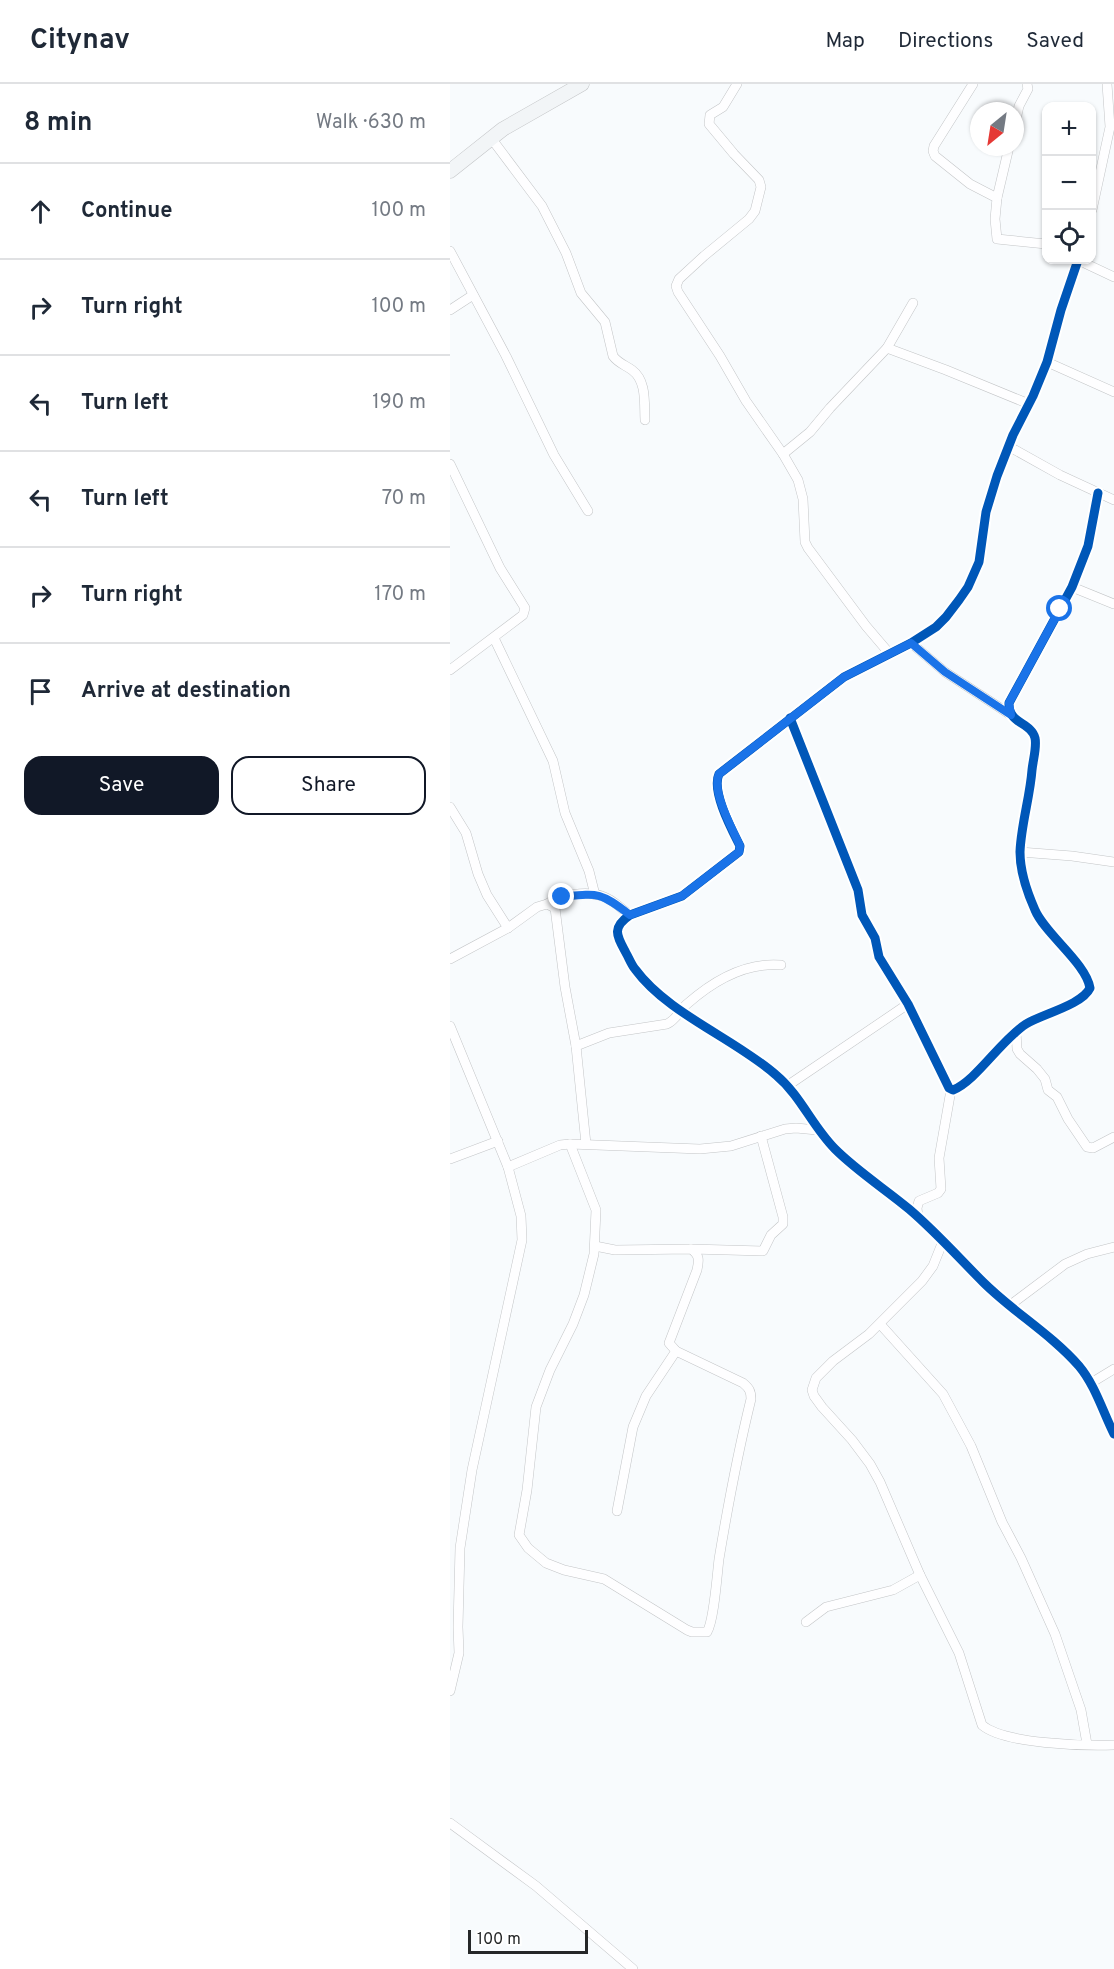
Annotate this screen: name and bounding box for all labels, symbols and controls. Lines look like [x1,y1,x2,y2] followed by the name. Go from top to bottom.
[30,23,130,59] text: Citynav
[825,28,865,55] text: Map
[898,28,993,55] text: Directions
[1026,28,1084,55] text: Saved
[970,102,1024,156] north arrow
[1042,102,1096,264] map controls
[1042,102,1096,156] button: +
[24,107,92,140] text: 8 min
[316,110,426,136] text: Walk · 630 m
[1042,156,1096,210] button: −
[24,195,57,228] icon: ahead
[81,198,172,225] text: Continue
[371,198,426,224] text: 100 m
[1042,210,1096,264] button: locate
[24,291,57,324] icon: right
[81,294,183,321] text: Turn right
[371,294,426,320] text: 100 m
[24,387,57,420] icon: left
[81,390,169,417] text: Turn left
[372,390,426,416] text: 190 m
[24,483,57,516] icon: left
[81,486,169,513] text: Turn left
[382,486,426,512] text: 70 m
[24,579,57,612] icon: right
[81,582,183,609] text: Turn right
[374,582,426,608] text: 170 m
[1046,595,1072,621] route start
[24,675,57,708] icon: arrive
[81,678,291,705] text: Arrive at destination
[24,756,219,815] button: Save
[231,756,426,815] button: Share
[548,883,574,909] route end
[468,1927,588,1954] scale bar
[477,1930,521,1950] text: 100 m

